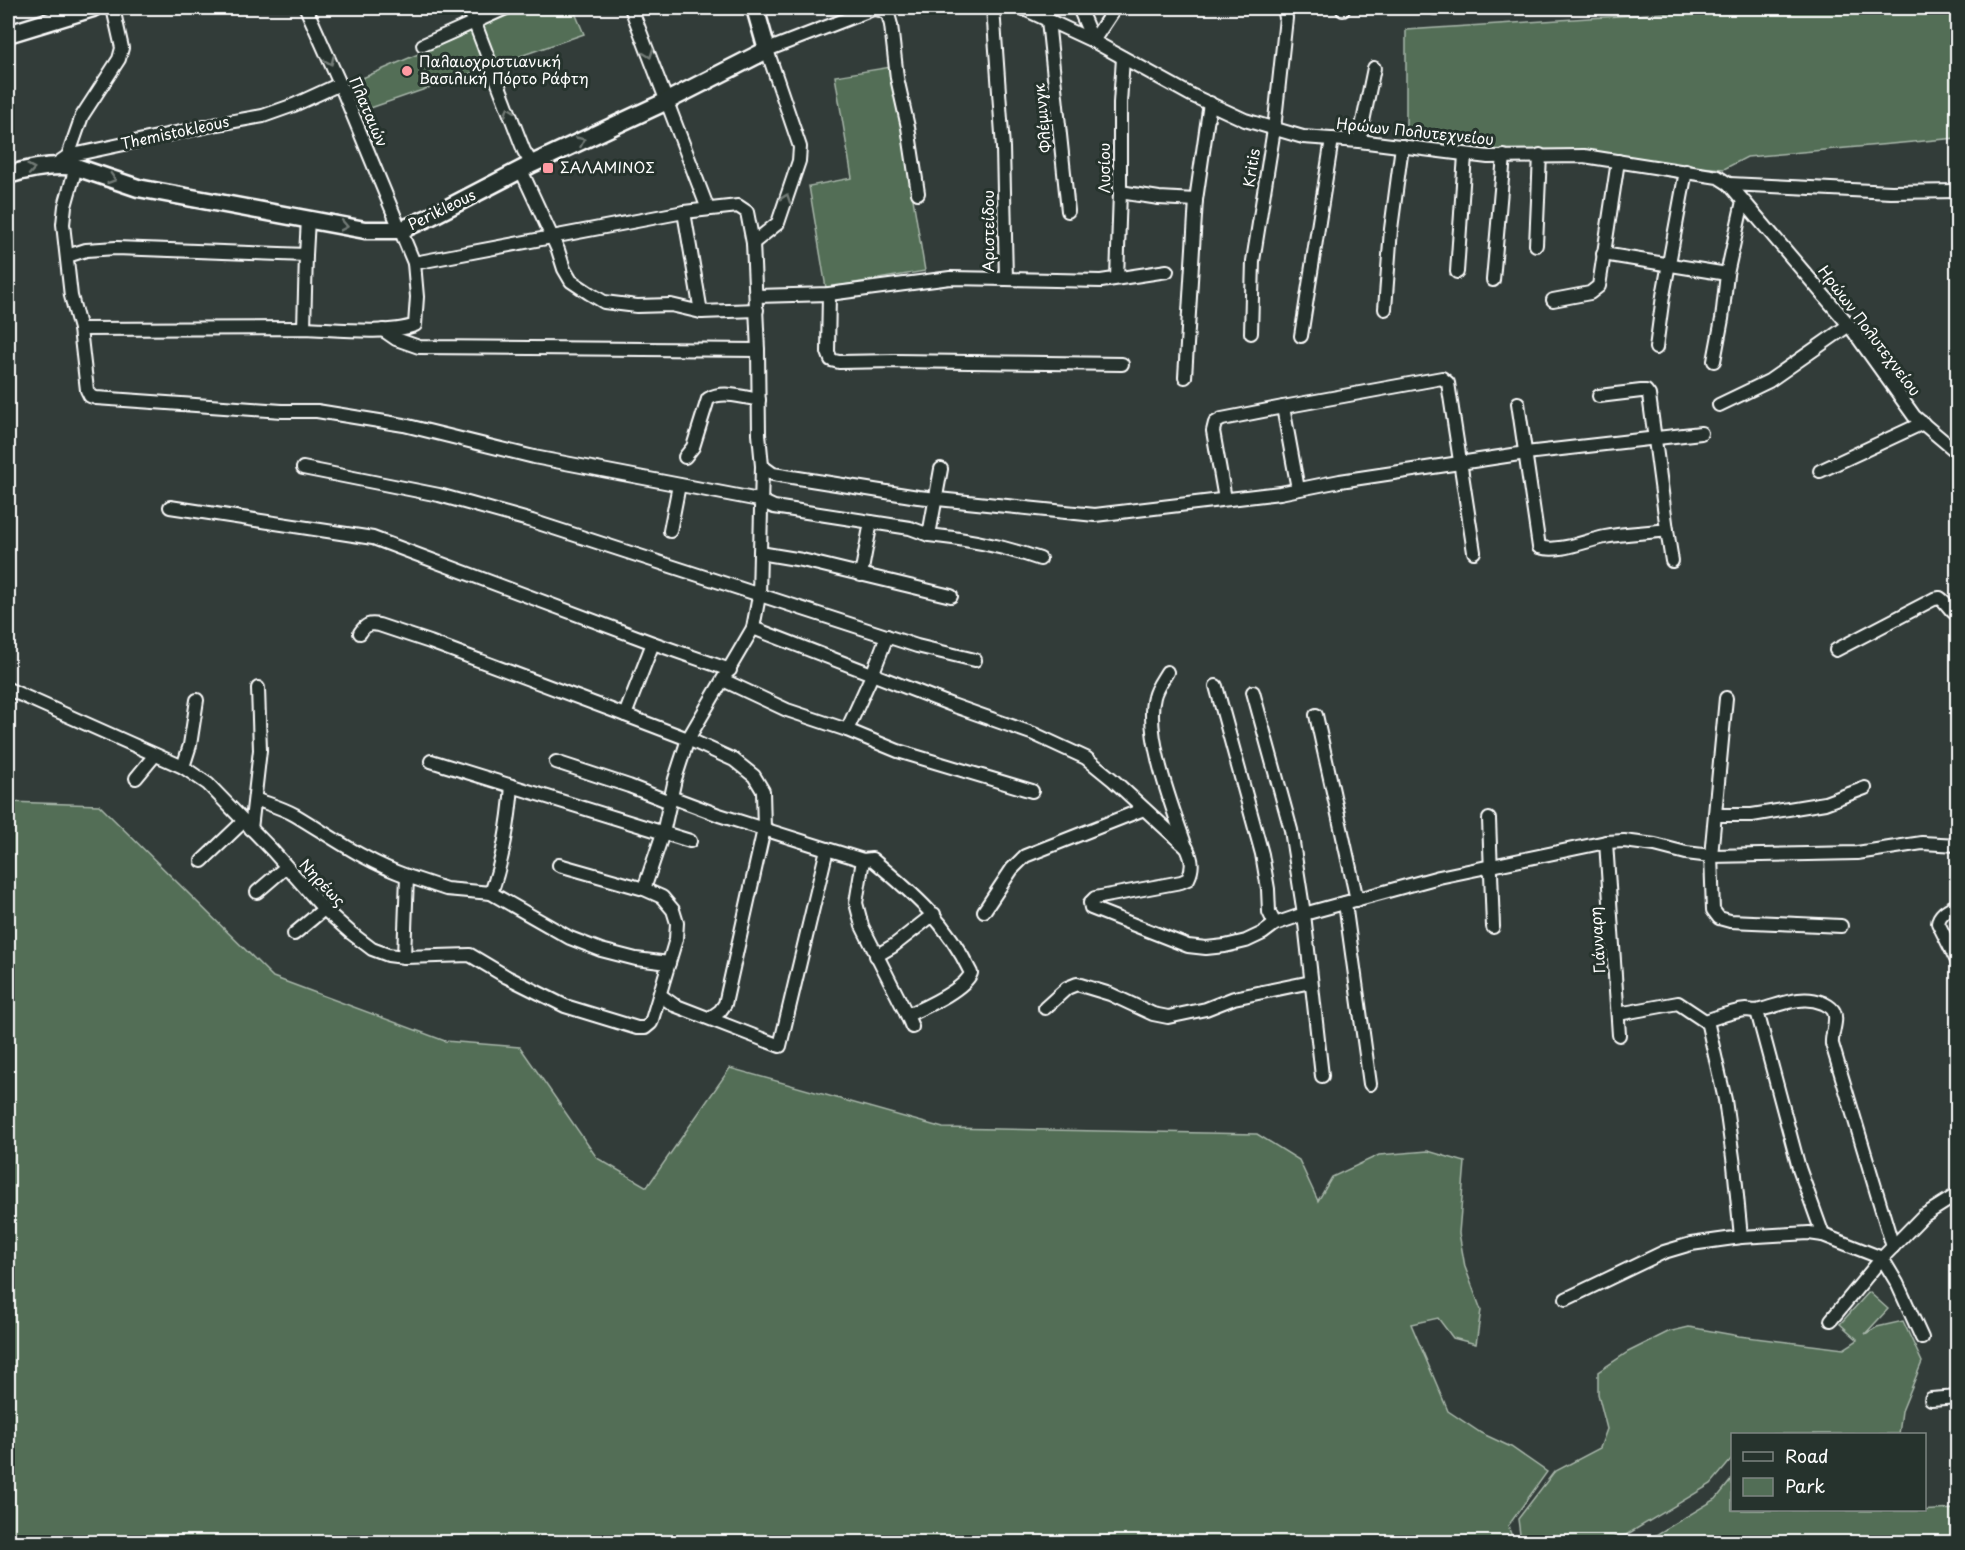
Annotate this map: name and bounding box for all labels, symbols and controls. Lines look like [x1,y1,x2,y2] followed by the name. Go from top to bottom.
[642,48,654,59] one-way arrow
[419,49,589,89] place label: Παλαιοχριστιανική Βασιλική Πόρτο Ράφτη
[323,54,335,65] one-way arrow
[400,64,414,78] marker: Παλαιοχριστιανική Βασιλική Πόρτο Ράφτη
[344,73,395,150] street label: Πλαταιών
[1026,82,1057,154] street label: Φλέμινγκ
[503,106,516,117] one-way arrow
[118,109,231,154] street label: Themistokleous
[1335,111,1495,150] street label: Ηρώων Πολυτεχνείου
[575,137,586,149] one-way arrow
[1092,143,1115,193] street label: Λυσίου
[1236,147,1265,189] street label: Kritis
[560,155,655,178] place label: ΣΑΛΑΜΙΝΟΣ
[541,161,555,175] marker: ΣΑΛΑΜΙΝΟΣ
[26,163,36,176] one-way arrow
[106,172,117,184] one-way arrow
[404,182,479,235] street label: Perikleous
[976,190,999,272] street label: Αριστείδου
[779,193,792,204] one-way arrow
[339,219,349,232] one-way arrow
[1813,260,1927,400] street label: Ηρώων Πολυτεχνείου
[295,853,352,911] street label: Νηρέως
[1583,906,1610,974] street label: Γιάνναρη
[1731,1433,1926,1511] legend
[1785,1442,1829,1469] text: Road
[1785,1472,1825,1499] text: Park

